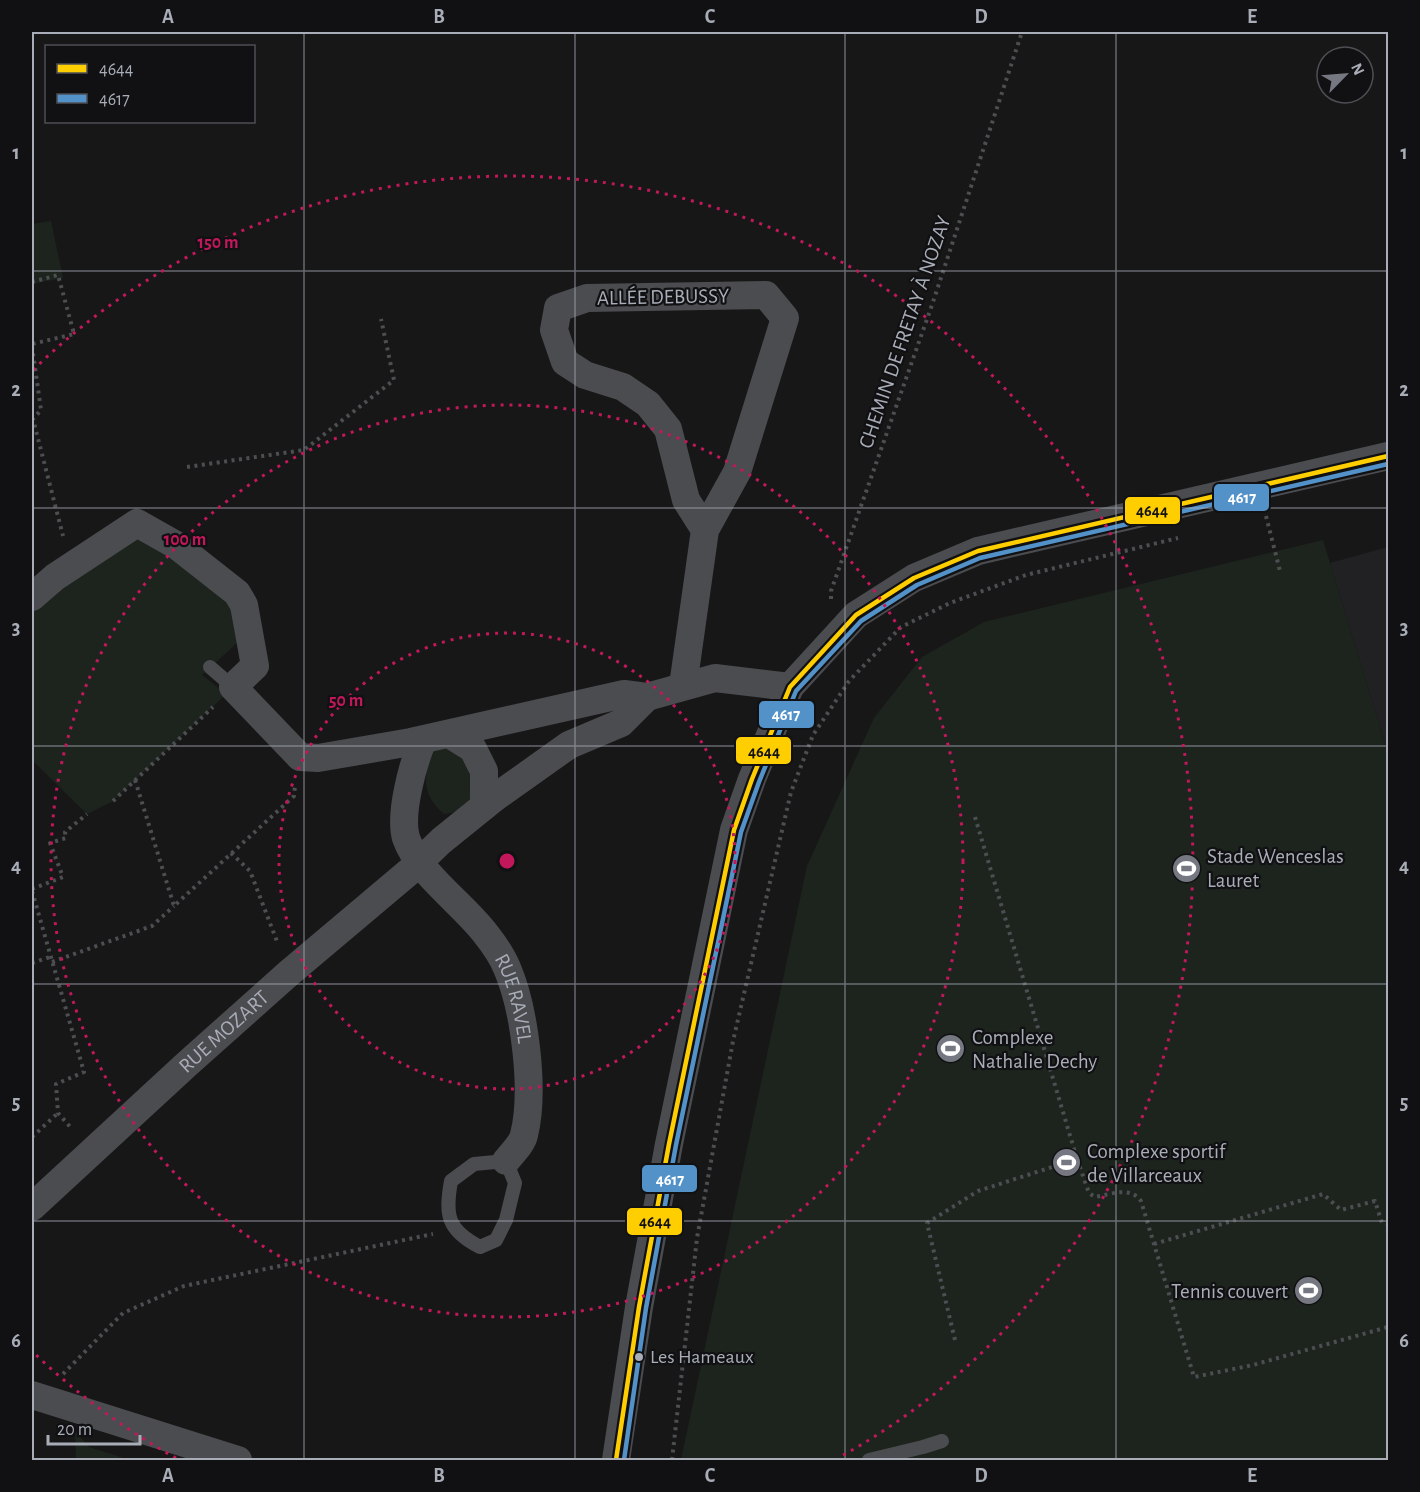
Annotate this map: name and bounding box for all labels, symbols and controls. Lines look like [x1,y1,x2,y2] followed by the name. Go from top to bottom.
[162,7,174,27] text: A
[433,7,445,27] text: B
[705,7,716,27] text: C
[974,7,988,27] text: D
[1247,7,1257,27] text: E
[45,45,255,123] legend
[1315,45,1375,105] north arrow
[99,61,134,79] text: 4644
[1348,61,1367,78] text: N
[99,91,130,109] text: 4617
[12,143,20,163] text: 1
[1400,143,1408,163] text: 1
[853,212,955,451] street label: CHEMIN DE FRETAY À NOZAY
[198,234,238,252] text: 150 m
[597,283,729,309] street label: ALLÉE DEBUSSY
[11,380,21,400] text: 2
[1399,380,1409,400] text: 2
[1213,483,1270,512] line badge: 4617
[1228,490,1256,506] text: 4617
[1124,496,1181,525] line badge: 4644
[1136,503,1168,519] text: 4644
[164,531,206,549] text: 100 m
[12,618,20,638] text: 3
[1400,618,1408,638] text: 3
[329,692,363,710] text: 50 m
[758,700,815,729] line badge: 4617
[772,707,800,723] text: 4617
[735,736,792,765] line badge: 4644
[748,744,780,760] text: 4644
[1207,846,1344,891] place label: Stade Wenceslas Lauret
[497,851,517,871] centre of rings
[1170,852,1202,884] sports icon: Stade Wenceslas Lauret
[11,856,21,876] text: 4
[1399,856,1409,876] text: 4
[491,950,536,1045] street label: RUE RAVEL
[175,986,273,1077] street label: RUE MOZART
[972,1027,1097,1072] place label: Complexe Nathalie Dechy
[935,1033,967,1065] sports icon: Complexe Nathalie Dechy
[12,1093,20,1113] text: 5
[1400,1093,1408,1113] text: 5
[1087,1141,1227,1186] place label: Complexe sportif de Villarceaux
[1050,1147,1082,1179] sports icon: Complexe sportif de Villarceaux
[641,1164,698,1193] line badge: 4617
[656,1172,684,1188] text: 4617
[626,1207,683,1236] line badge: 4644
[639,1214,671,1230] text: 4644
[1293,1275,1325,1307] sports icon: Tennis couvert
[1171,1281,1288,1302] place label: Tennis couvert
[11,1331,21,1351] text: 6
[1399,1331,1409,1351] text: 6
[650,1347,754,1367] place label: Les Hameaux
[633,1351,645,1363] marker: Les Hameaux
[48,1408,140,1446] scale bar
[57,1421,92,1439] text: 20 m
[162,1466,174,1486] text: A
[433,1466,445,1486] text: B
[705,1466,716,1486] text: C
[974,1466,988,1486] text: D
[1247,1466,1257,1486] text: E

